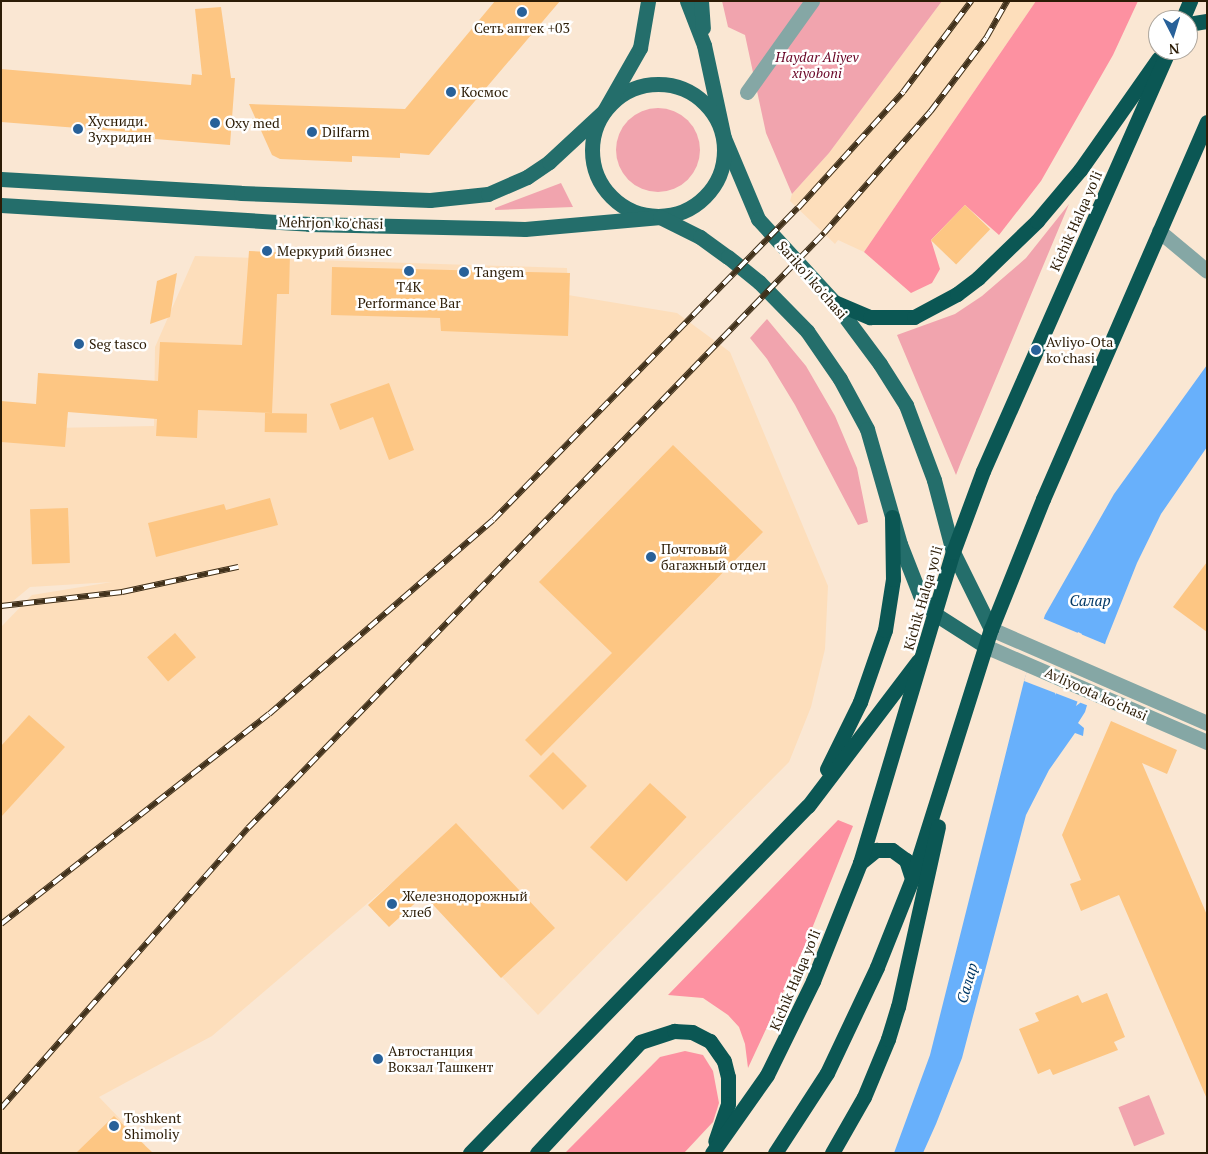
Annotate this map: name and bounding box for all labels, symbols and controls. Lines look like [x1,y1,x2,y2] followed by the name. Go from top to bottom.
[516,6,528,18] marker: Сеть аптек +03
[1148,10,1198,60] north arrow
[474,20,570,36] place label: Сеть аптек +03
[1168,40,1180,59] text: N
[775,49,859,82] park label: Haydar Aliyev xiyoboni
[461,84,508,100] place label: Космоc
[445,86,457,98] marker: Космоc
[88,113,152,146] place label: Хусниди. Зухридин
[225,115,280,131] place label: Oxy med
[209,117,221,129] marker: Oxy med
[72,123,84,135] marker: Хусниди. Зухридин
[322,124,370,140] place label: Dilfarm
[306,126,318,138] marker: Dilfarm
[1046,168,1106,274] street label: Kichik Halqa yo'li
[278,214,384,232] street label: Mehrjon ko'chasi
[774,238,850,322] street label: Sariko'l ko'chasi
[277,243,392,259] place label: Меркурий бизнес
[261,245,273,257] marker: Меркурий бизнес
[474,264,524,280] place label: Tangem
[403,265,415,277] marker: T4K Performance Bar
[458,266,470,278] marker: Tangem
[357,279,461,312] place label: T4K Performance Bar
[1046,334,1113,367] place label: Avliyo-Ota ko'chasi
[89,336,147,352] place label: Seg tasco
[73,338,85,350] marker: Seg tasco
[1030,344,1042,356] marker: Avliyo-Ota ko'chasi
[661,541,766,574] place label: Почтовый багажный отдел
[900,544,946,652] street label: Kichik Halqa yo'li
[645,551,657,563] marker: Почтовый багажный отдел
[1069,592,1111,610] water label: Салар
[1042,664,1150,724] street label: Avliyoota ko'chasi
[402,888,528,920] place label: Железнодорожный хлеб
[386,898,398,910] marker: Железнодорожный хлеб
[766,927,824,1033] street label: Kichik Halqa yo'li
[953,961,981,1005] water label: Салар
[388,1043,494,1076] place label: Автостанция Вокзал Ташкент
[372,1053,384,1065] marker: Автостанция Вокзал Ташкент
[124,1110,181,1142] place label: Toshkent Shimoliy
[108,1120,120,1132] marker: Toshkent Shimoliy

